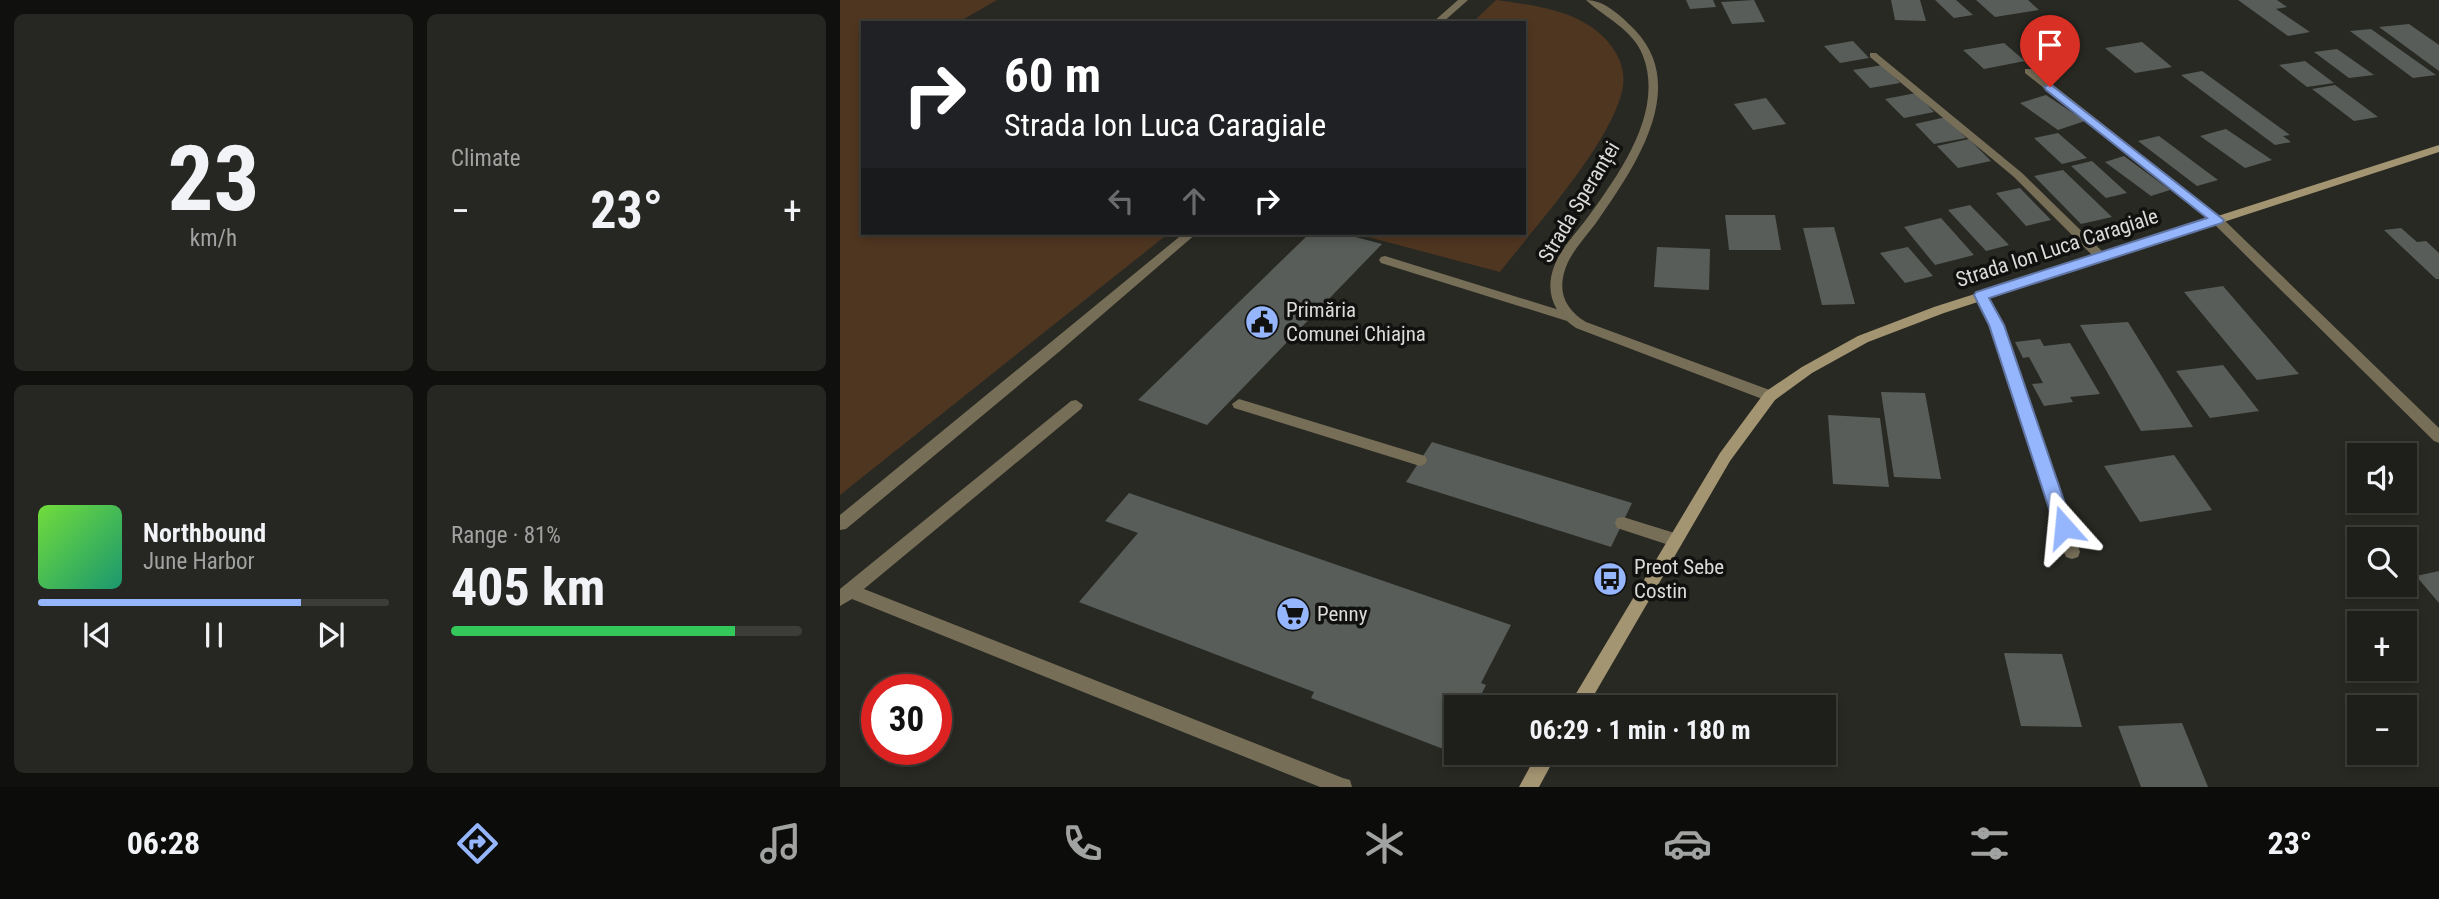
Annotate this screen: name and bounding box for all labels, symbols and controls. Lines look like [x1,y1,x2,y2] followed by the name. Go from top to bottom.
[2020,15,2080,87] pin
[2031,26,2069,64] icon: arrive
[1004,47,1101,104] text: 60 m
[889,49,980,140] icon: right
[1004,106,1326,144] text: Strada Ion Luca Caragiale
[168,126,259,232] text: 23
[1534,137,1625,267] street label: Strada Speranței
[451,145,521,172] text: Climate
[590,180,663,241] text: 23°
[1102,182,1140,220] icon: left
[1175,182,1213,220] icon: ahead
[1248,182,1286,220] icon: right
[451,189,470,233] text: −
[783,189,802,233] text: +
[1953,204,2161,292] street label: Strada Ion Luca Caragiale
[190,225,237,252] text: km/h
[1286,298,1426,346] place label: Primăria Comunei Chiajna
[1243,303,1281,341] public building icon: Primăria Comunei Chiajna
[2347,443,2417,765] map controls
[2347,443,2417,513] button: sound
[2027,490,2101,564] position arrow
[143,518,266,548] text: Northbound
[451,522,561,549] text: Range · 81%
[2347,527,2417,597] button: search
[143,548,255,575] text: June Harbor
[1634,555,1724,603] place label: Preot Sebe Costin
[451,557,605,618] text: 405 km
[1591,560,1629,598] bus stop icon: Preot Sebe Costin
[1274,595,1312,633] supermarket icon: Penny
[1317,602,1368,626] place label: Penny
[2347,611,2417,681] button: +
[78,616,116,654] icon: previous
[195,616,233,654] icon: pause
[312,616,350,654] icon: next
[861,674,952,765] speed limit sign: 30
[2347,695,2417,765] button: −
[1530,715,1750,745] text: 06:29 · 1 min · 180 m
[453,819,502,868] icon: directions
[756,819,805,868] icon: music
[1058,819,1107,868] icon: phone
[1360,819,1409,868] icon: climate
[1663,819,1712,868] icon: car
[1965,819,2014,868] icon: filters
[127,824,200,862] text: 06:28
[2268,824,2312,862] text: 23°

